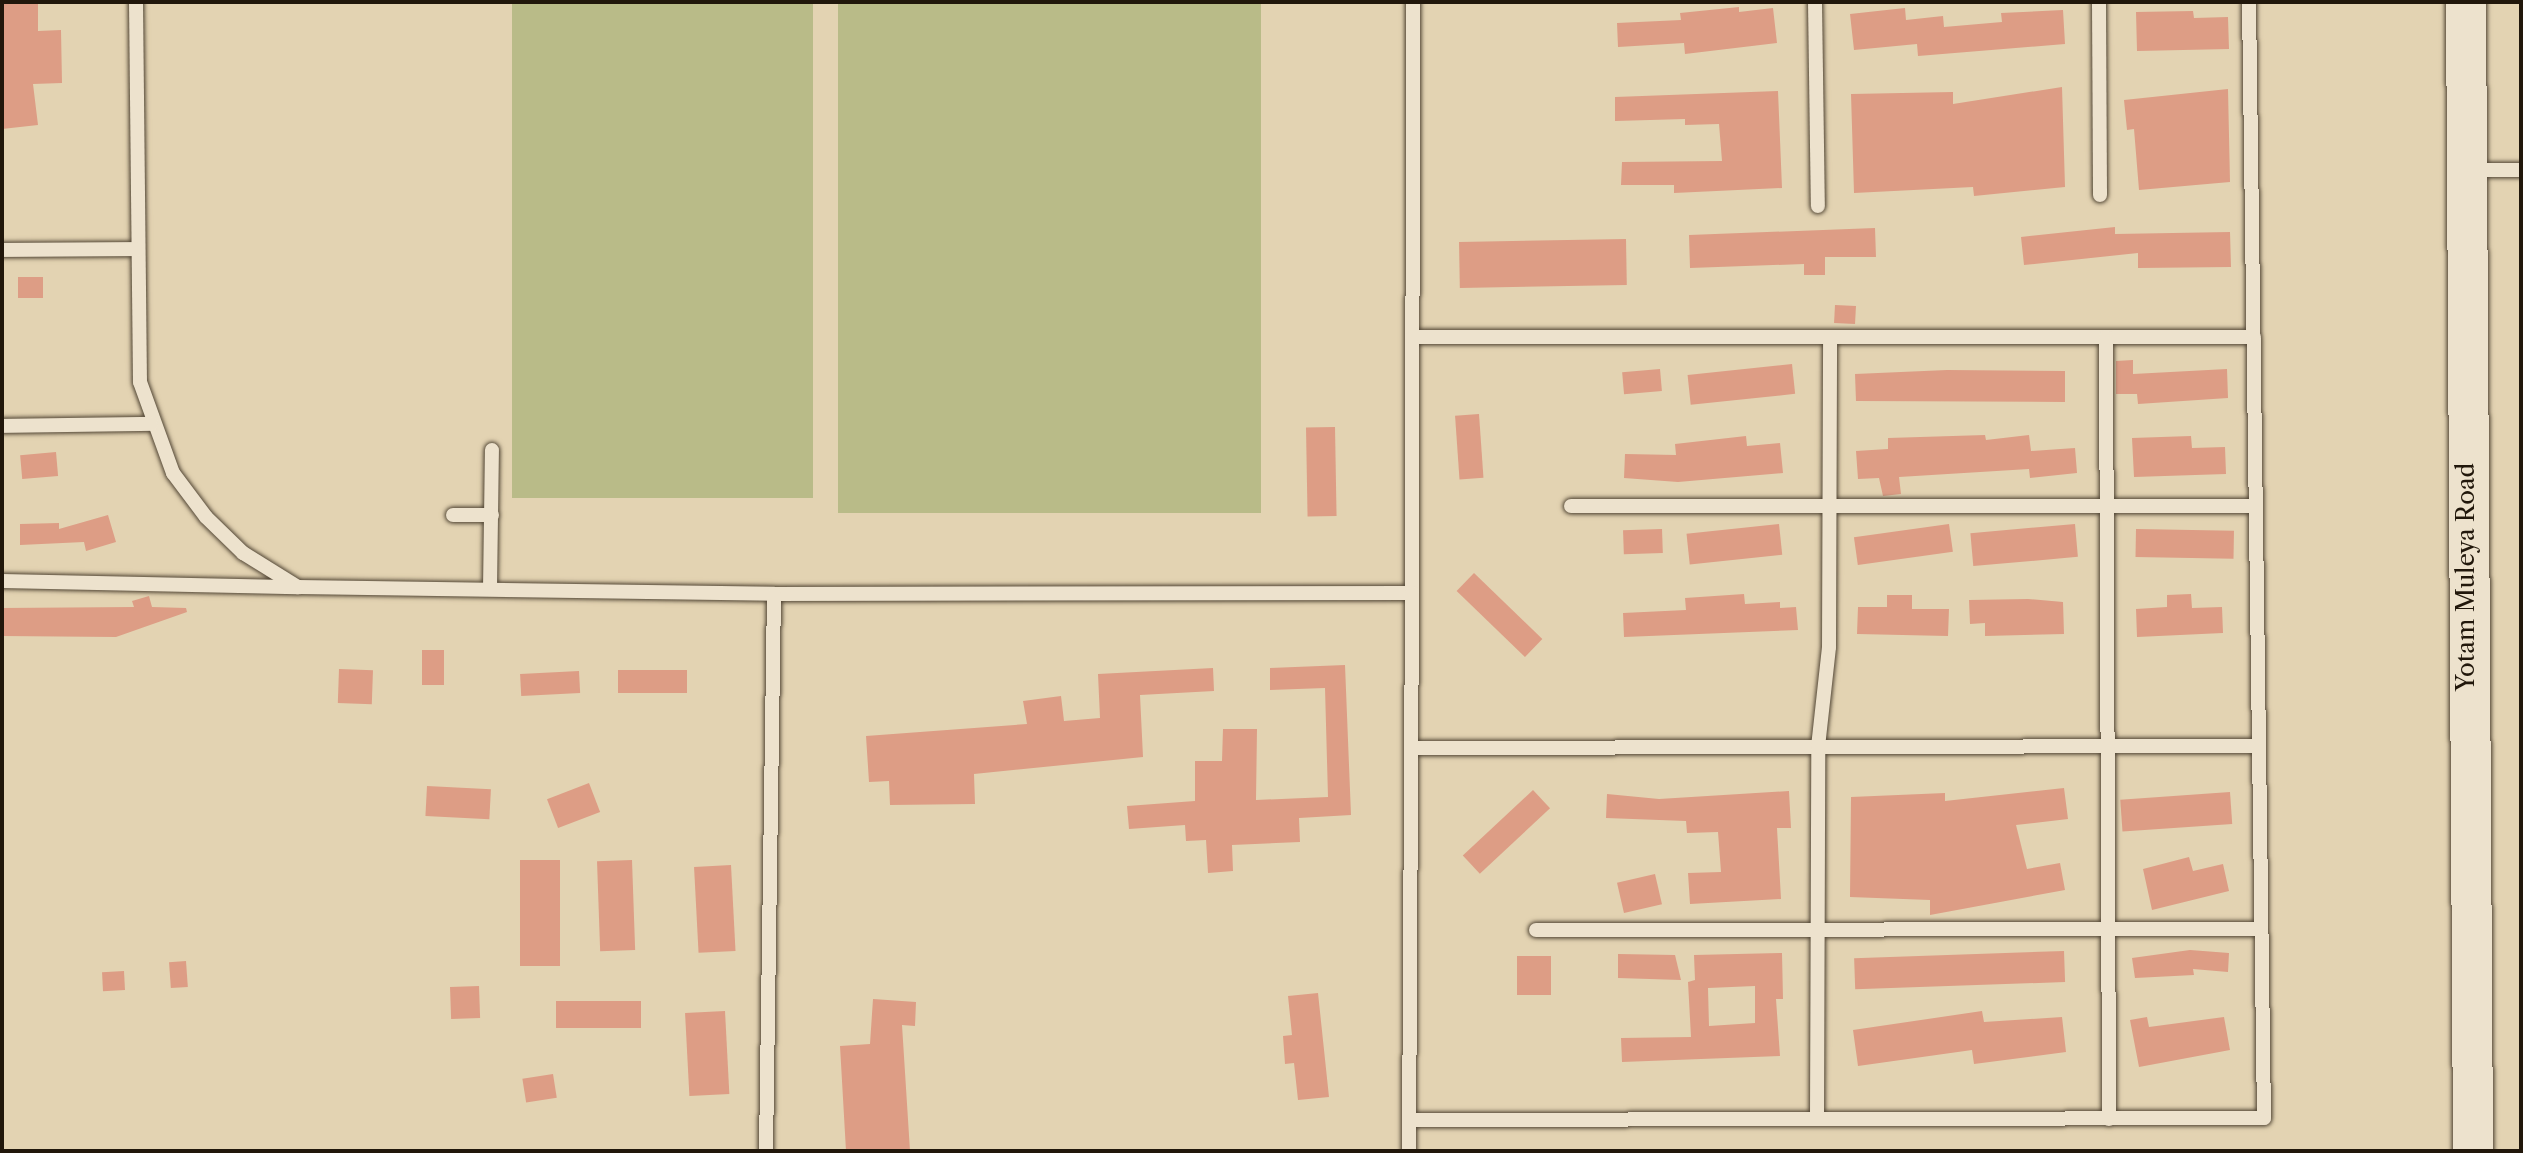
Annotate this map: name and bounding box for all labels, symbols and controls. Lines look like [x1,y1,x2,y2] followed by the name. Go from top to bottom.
[2452,463,2480,691] street label: Yotam Muleya Road

